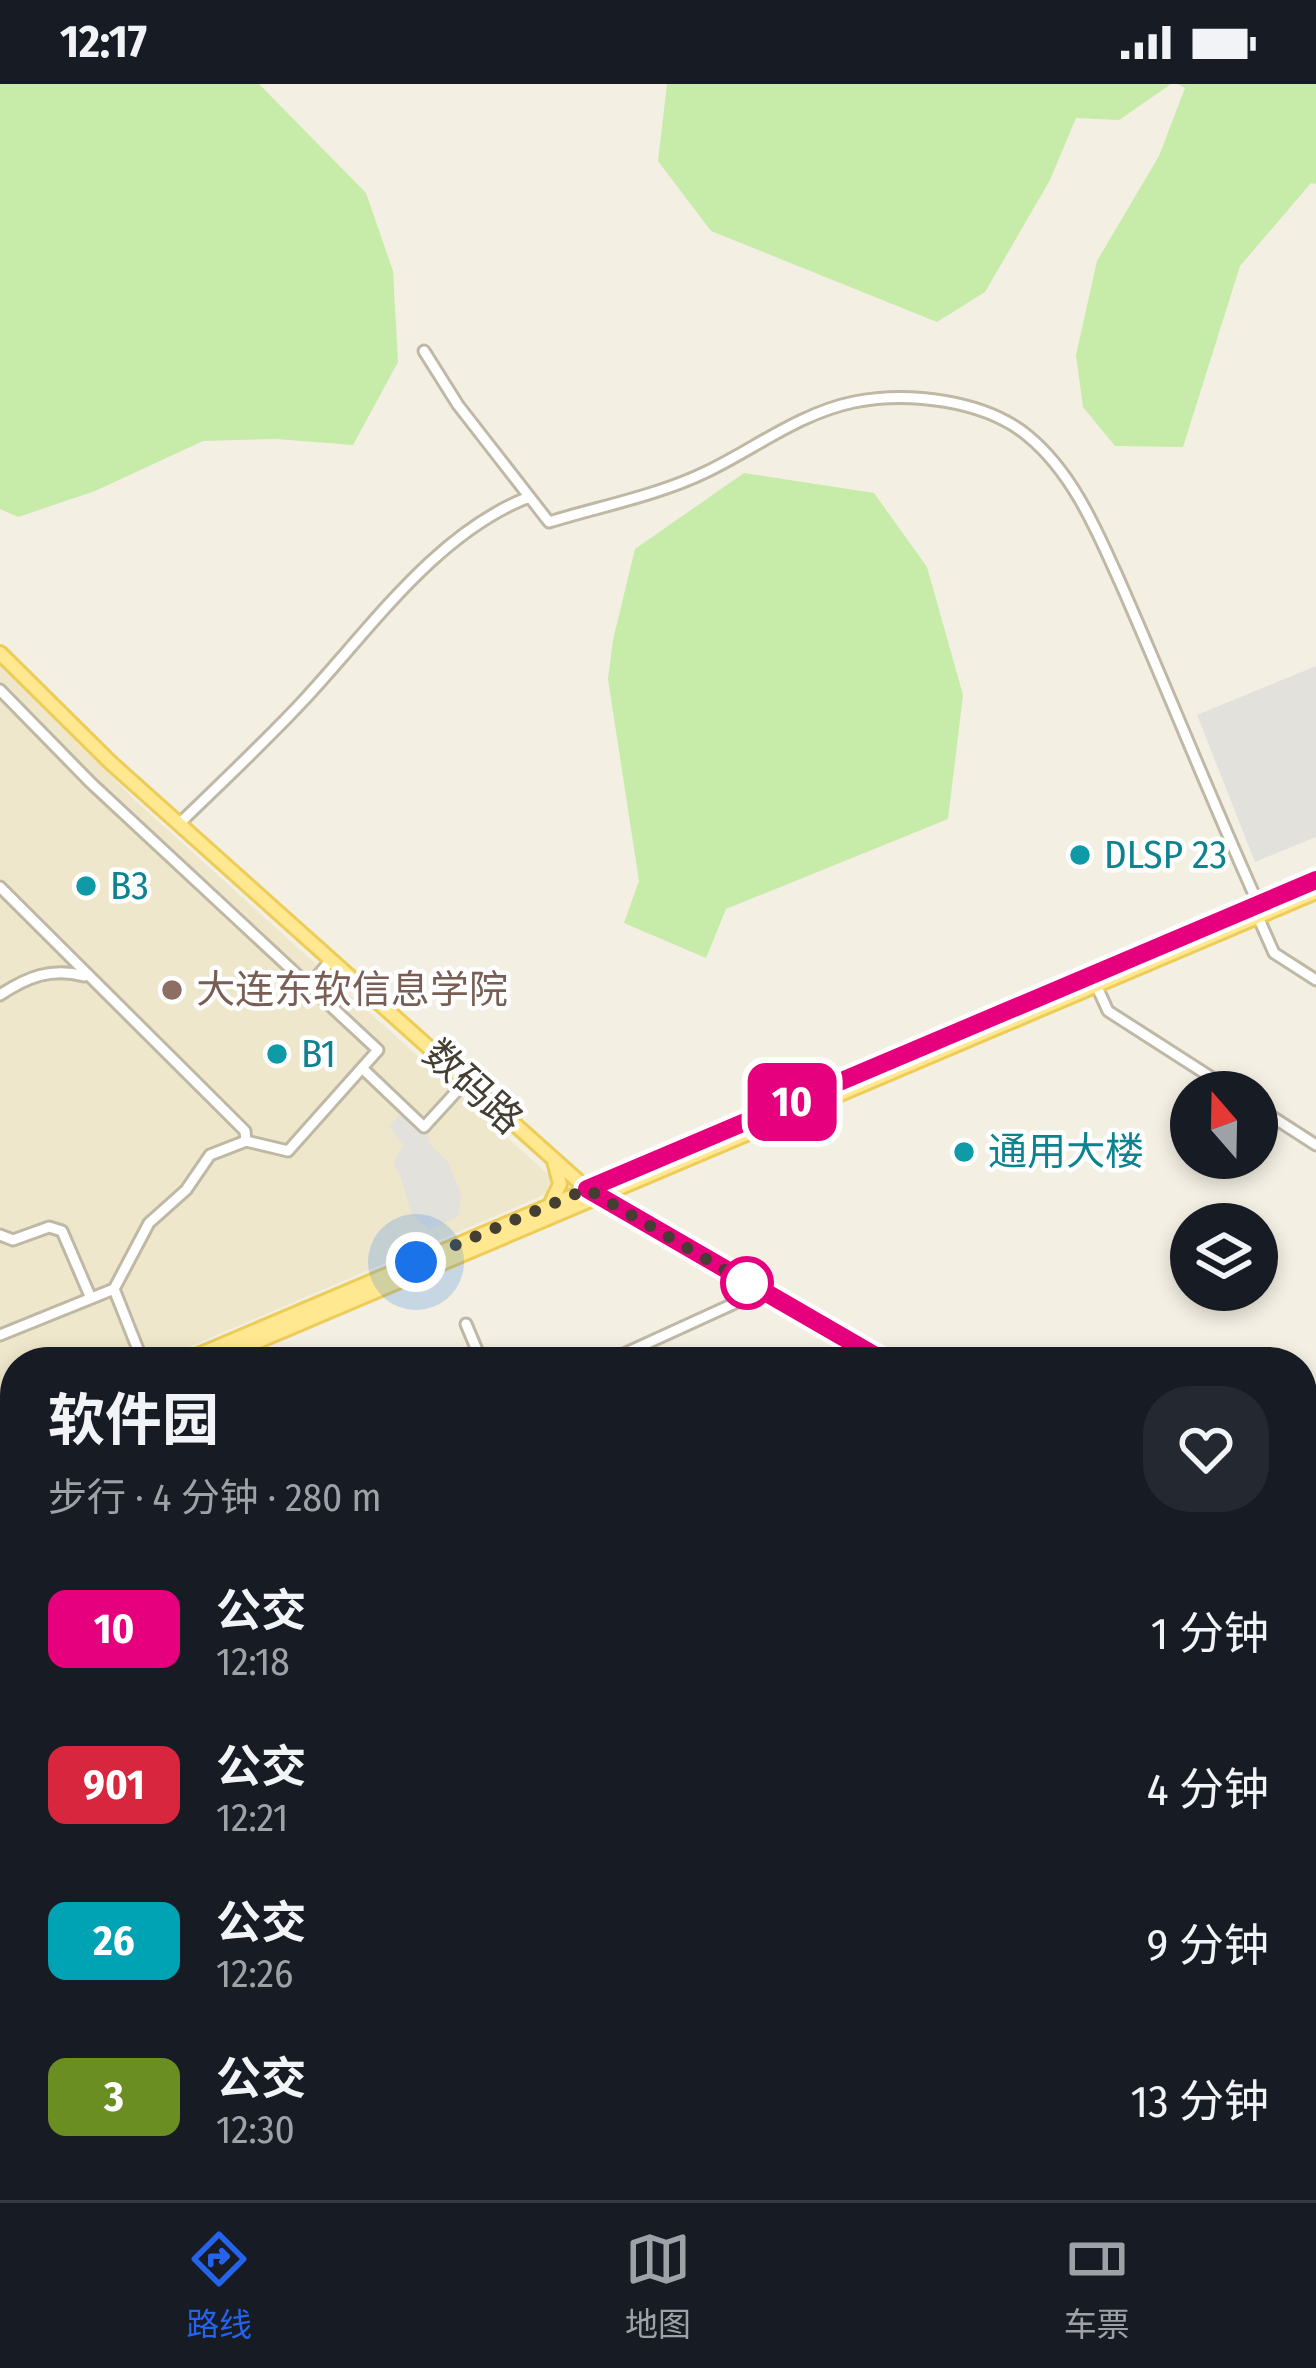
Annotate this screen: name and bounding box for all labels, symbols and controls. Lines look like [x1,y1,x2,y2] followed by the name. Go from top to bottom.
[60,15,147,69] text: 12:17
[1104,832,1227,878] place label: DLSP 23
[1067,842,1093,868] marker: DLSP 23
[110,863,149,909] place label: B3
[73,873,99,899] marker: B3
[196,967,508,1013] place label: 大连东软信息学院
[159,977,185,1003] marker: 大连东软信息学院
[301,1031,336,1077] place label: B1
[414,1031,532,1143] street label: 数码路
[264,1041,290,1067] marker: B1
[738,1063,846,1141] line badge: 10
[1170,1071,1278,1179] north arrow
[1170,1071,1278,1311] map controls
[772,1077,812,1127] text: 10
[988,1129,1144,1175] place label: 通用大楼
[951,1139,977,1165] marker: 通用大楼
[1170,1203,1278,1311] button: layers
[386,1232,446,1292] your location
[722,1258,772,1308] unlabelled marker
[1143,1386,1269,1512] button: heart
[48,1387,219,1455] text: 软件园
[48,1475,381,1521] text: 步行 · 4 分钟 · 280 m
[216,1584,306,1638] text: 公交
[94,1604,134,1654] text: 10
[1151,1607,1269,1661] text: 1 分钟
[216,1639,290,1685] text: 12:18
[216,1740,306,1794] text: 公交
[83,1760,145,1810] text: 901
[1147,1763,1269,1817] text: 4 分钟
[216,1795,288,1841] text: 12:21
[216,1896,306,1950] text: 公交
[93,1916,135,1966] text: 26
[1147,1919,1269,1973] text: 9 分钟
[216,1951,293,1997] text: 12:26
[216,2052,306,2106] text: 公交
[104,2072,124,2122] text: 3
[1131,2075,1269,2129] text: 13 分钟
[216,2107,295,2153] text: 12:30
[186,2226,252,2346] tab: 路线
[625,2226,691,2346] tab: 地图
[1064,2226,1130,2346] tab: 车票

